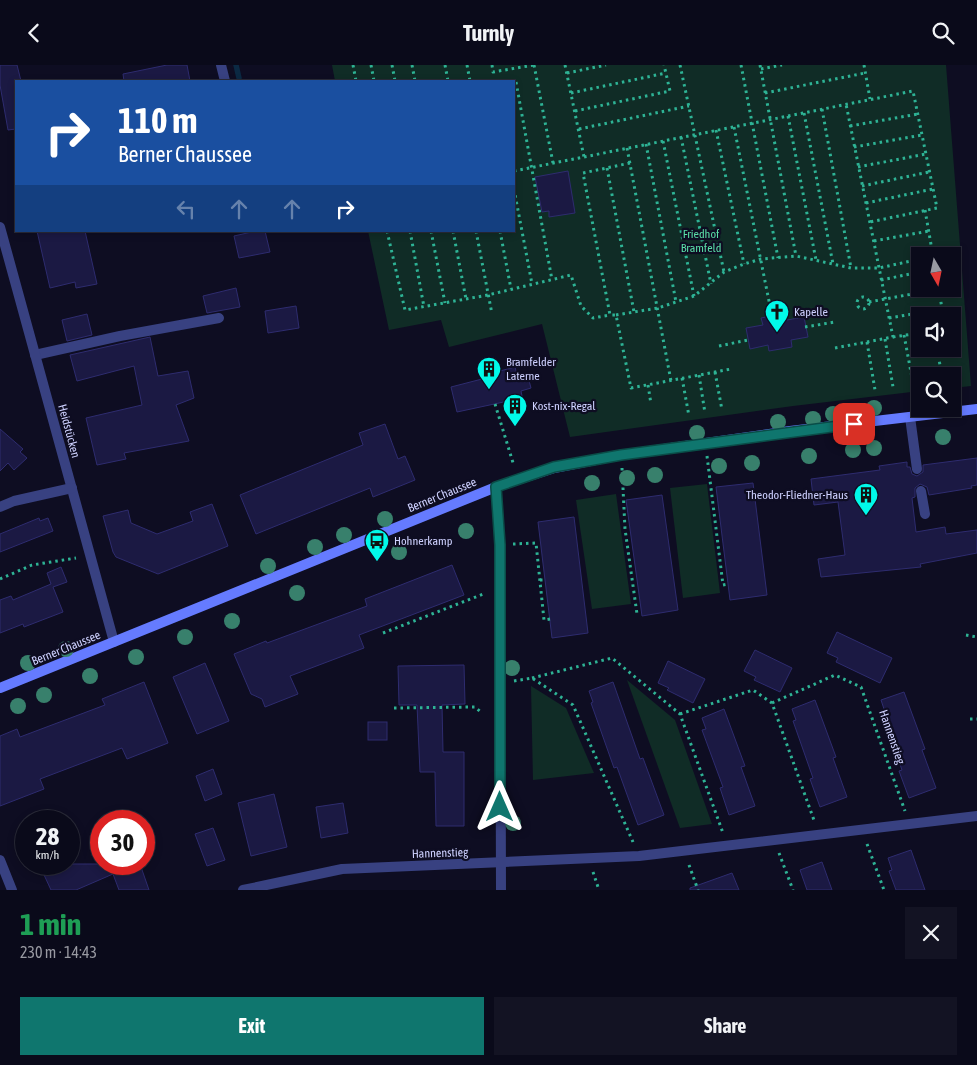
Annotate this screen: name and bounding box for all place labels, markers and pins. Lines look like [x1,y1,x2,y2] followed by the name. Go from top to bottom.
[764,299,790,333] church icon: Kapelle
[794,305,828,319] place label: Kapelle
[506,355,556,383] place label: Bramfelder Laterne
[476,356,502,390] building icon: Bramfelder Laterne
[502,393,528,427] building icon: Kost-nix-Regal
[532,399,596,413] place label: Kost-nix-Regal
[833,403,875,445] pin
[853,482,879,516] building icon: Theodor-Fliedner-Haus
[746,488,848,502] place label: Theodor-Fliedner-Haus
[364,528,390,562] bus stop icon: Hohnerkamp
[394,534,453,548] place label: Hohnerkamp

